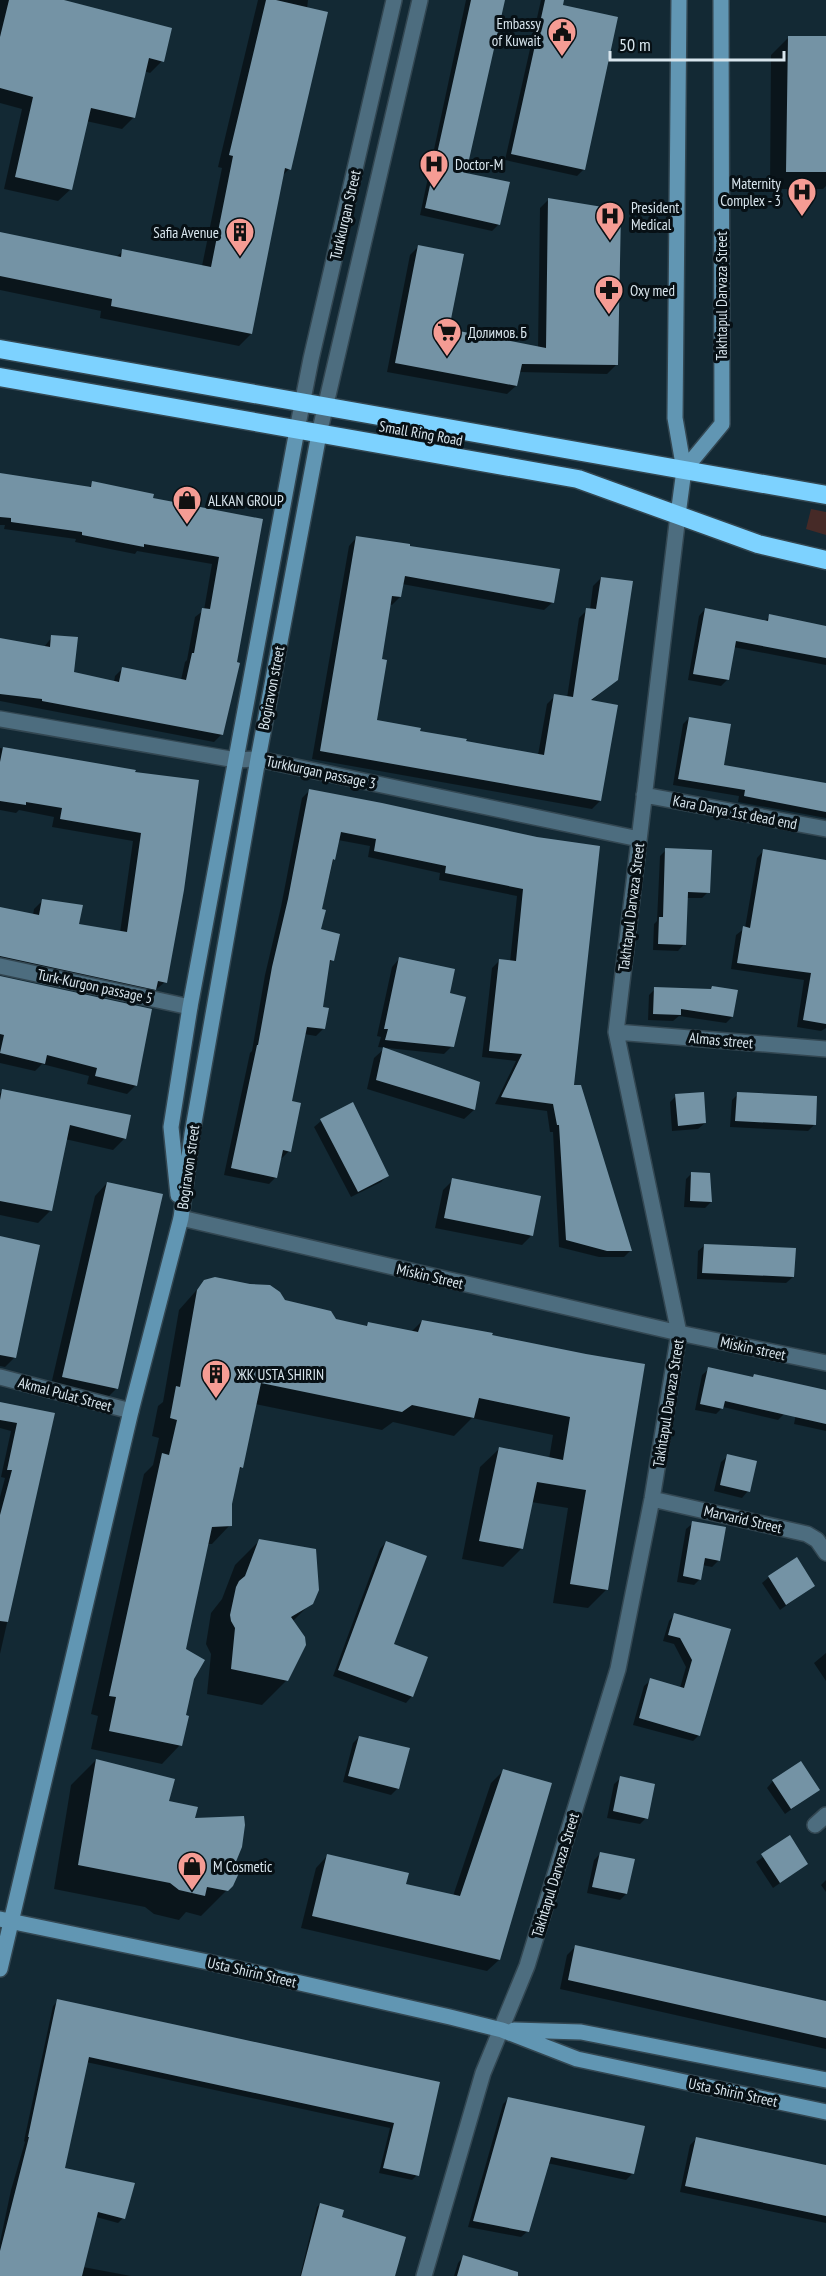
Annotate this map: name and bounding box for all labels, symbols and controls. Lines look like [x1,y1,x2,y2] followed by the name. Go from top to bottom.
[492,14,541,50] place label: Embassy of Kuwait
[546,16,578,58] public building icon: Embassy of Kuwait
[610,24,784,62] scale bar
[619,33,651,56] text: 50 m
[418,148,450,190] hospital icon: Doctor-M
[455,155,503,174] place label: Doctor-M
[325,168,365,262] street label: Turkkurgan Street
[720,174,781,210] place label: Maternity Complex - 3
[786,176,818,218] hospital icon: Maternity Complex - 3
[631,198,679,234] place label: President Medical
[594,200,626,242] hospital icon: President Medical
[224,216,256,258] building icon: Safia Avenue
[153,223,219,242] place label: Safia Avenue
[712,231,731,361] street label: Takhtapul Darvaza Street
[593,274,625,316] pharmacy icon: Oxy med
[630,281,675,300] place label: Oxy med
[431,316,463,358] supermarket icon: Долимов. Б
[468,323,527,342] place label: Долимов. Б
[378,416,464,450] street label: Small Ring Road
[171,484,203,526] shop icon: ALKAN GROUP
[208,491,284,510] place label: ALKAN GROUP
[254,644,288,732] street label: Bogiravon street
[264,751,378,793] street label: Turkkurgan passage 3
[671,791,799,833] street label: Kаra Darya 1st dead end
[614,842,648,972] street label: Takhtapul Darvaza Street
[36,965,154,1007] street label: Turk-Kurgon passage 5
[688,1028,754,1052] street label: Almas street
[173,1124,203,1210] street label: Bogiravon street
[395,1259,465,1293] street label: Miskin Street
[719,1332,787,1364] street label: Miskin street
[649,1338,687,1468] street label: Takhtapul Darvaza Street
[200,1358,232,1400] building icon: ЖК USTA SHIRIN
[236,1365,324,1384] place label: ЖК USTA SHIRIN
[16,1372,114,1416] street label: Akmal Pulat Street
[702,1501,784,1537] street label: Marvarid Street
[527,1810,583,1940] street label: Takhtapul Darvaza Street
[176,1850,208,1892] shop icon: M Cosmetic
[213,1857,273,1876] place label: M Cosmetic
[206,1953,298,1991] street label: Usta Shirin Street
[687,2073,779,2111] street label: Usta Shirin Street

